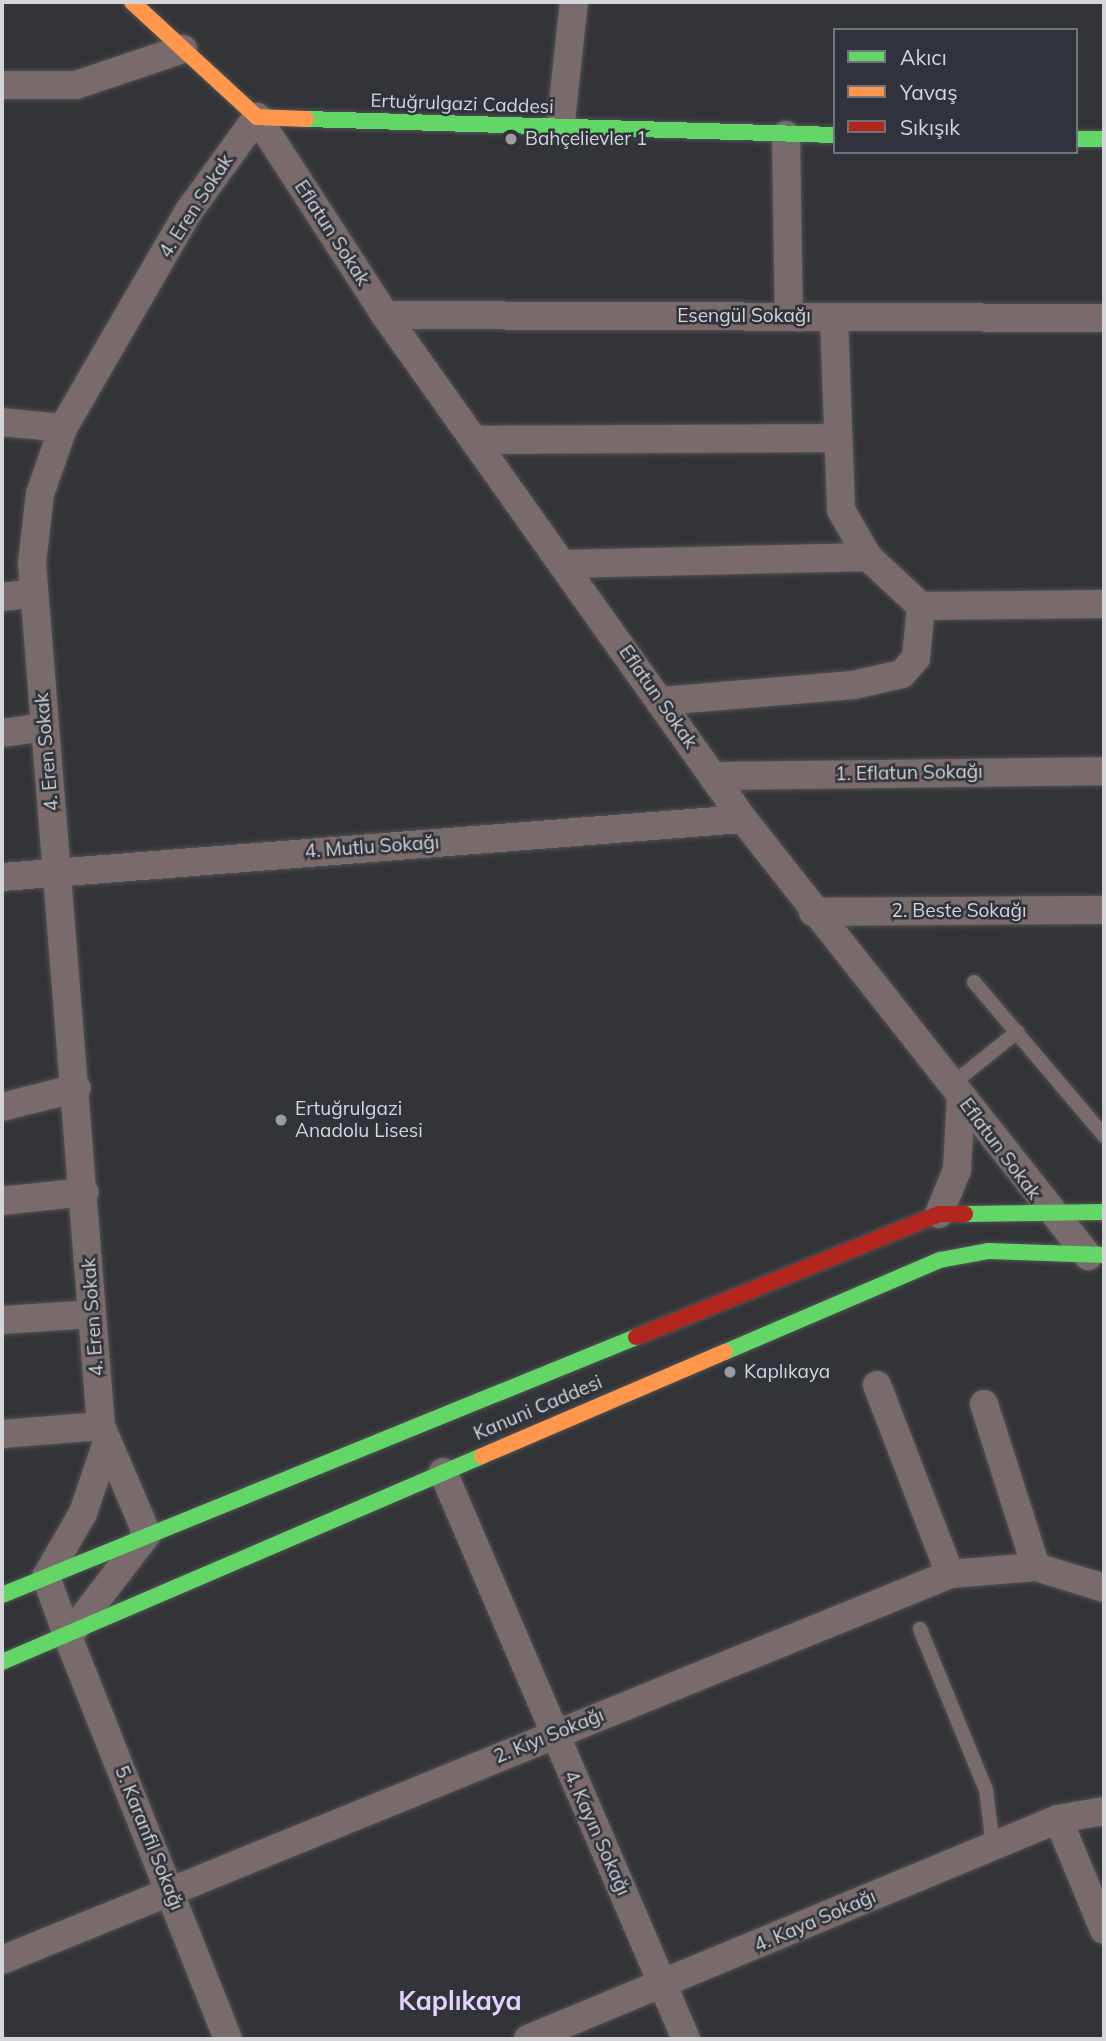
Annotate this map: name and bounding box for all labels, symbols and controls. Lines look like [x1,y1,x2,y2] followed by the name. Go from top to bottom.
[833,28,1078,154] legend
[900,44,947,70] text: Akıcı
[900,79,958,105] text: Yavaş
[370,89,554,119] street label: Ertuğrulgazi Caddesi
[900,114,960,140] text: Sıkışık
[525,128,647,150] place label: Bahçelievler 1
[503,131,519,147] marker: Bahçelievler 1
[154,150,238,262] street label: 4. Eren Sokak
[290,176,374,290] street label: Eflatun Sokak
[677,305,811,327] street label: Esengül Sokağı
[614,641,702,753] street label: Eflatun Sokak
[30,692,64,812] street label: 4. Eren Sokak
[835,760,983,786] street label: 1. Eflatun Sokağı
[304,831,440,863] street label: 4. Mutlu Sokağı
[892,900,1026,922] street label: 2. Beste Sokağı
[955,1094,1045,1204] street label: Eflatun Sokak
[295,1098,423,1142] place label: Ertuğrulgazi Anadolu Lisesi
[273,1112,289,1128] marker: Ertuğrulgazi Anadolu Lisesi
[77,1257,109,1377] street label: 4. Eren Sokak
[744,1361,830,1383] place label: Kaplıkaya
[722,1364,738,1380] marker: Kaplıkaya
[470,1371,606,1445] street label: Kanuni Caddesi
[491,1704,607,1768] street label: 2. Kıyı Sokağı
[110,1763,188,1913] street label: 5. Karanfil Sokağı
[559,1767,635,1899] street label: 4. Kayın Sokağı
[751,1885,879,1957] street label: 4. Kaya Sokağı
[398,1985,522,2017] district label: Kaplıkaya

